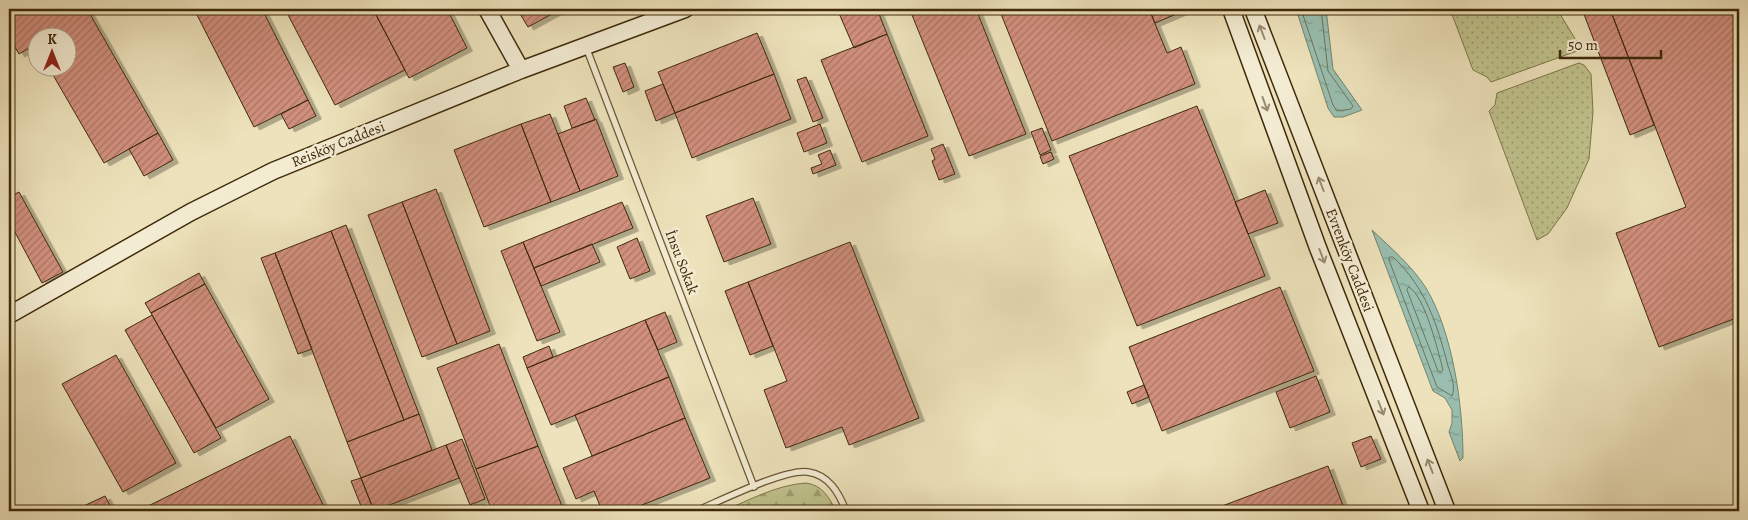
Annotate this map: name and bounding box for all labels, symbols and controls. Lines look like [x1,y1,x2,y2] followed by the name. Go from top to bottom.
[1257,25,1266,40] one-way arrow
[28,28,78,78] north arrow
[1560,28,1662,60] scale bar
[47,30,57,49] text: K
[1568,35,1598,55] text: 50 m
[1261,96,1270,111] one-way arrow
[288,116,388,172] street label: Reisköy Caddesi
[1316,176,1325,192] one-way arrow
[1321,205,1379,315] street label: Evrenköy Caddesi
[661,227,704,298] street label: İnsu Sokak
[1318,249,1327,264] one-way arrow
[1377,399,1386,415] one-way arrow
[1425,459,1434,474] one-way arrow

